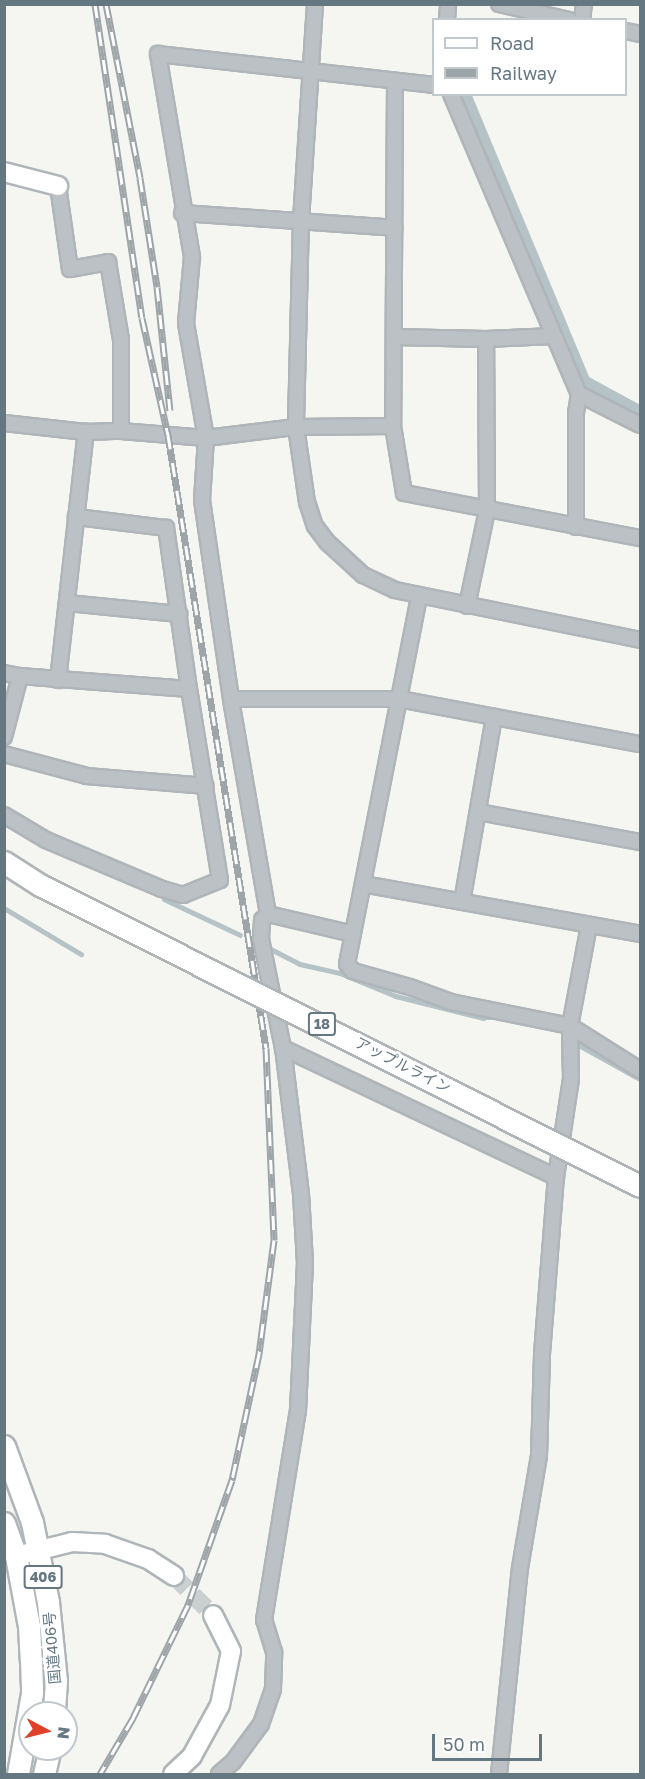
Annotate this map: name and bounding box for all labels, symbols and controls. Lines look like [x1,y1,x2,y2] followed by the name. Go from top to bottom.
[432,18,627,96] legend
[490,32,534,54] text: Road
[490,62,557,84] text: Railway
[307,1013,337,1035] road number: 18
[352,1033,454,1097] street label: アップルライン
[24,1566,63,1588] road number: 406
[40,1611,64,1685] street label: 国道406号
[18,1701,78,1761] north arrow
[435,1722,544,1760] scale bar
[53,1726,75,1740] text: N
[443,1733,485,1755] text: 50 m

